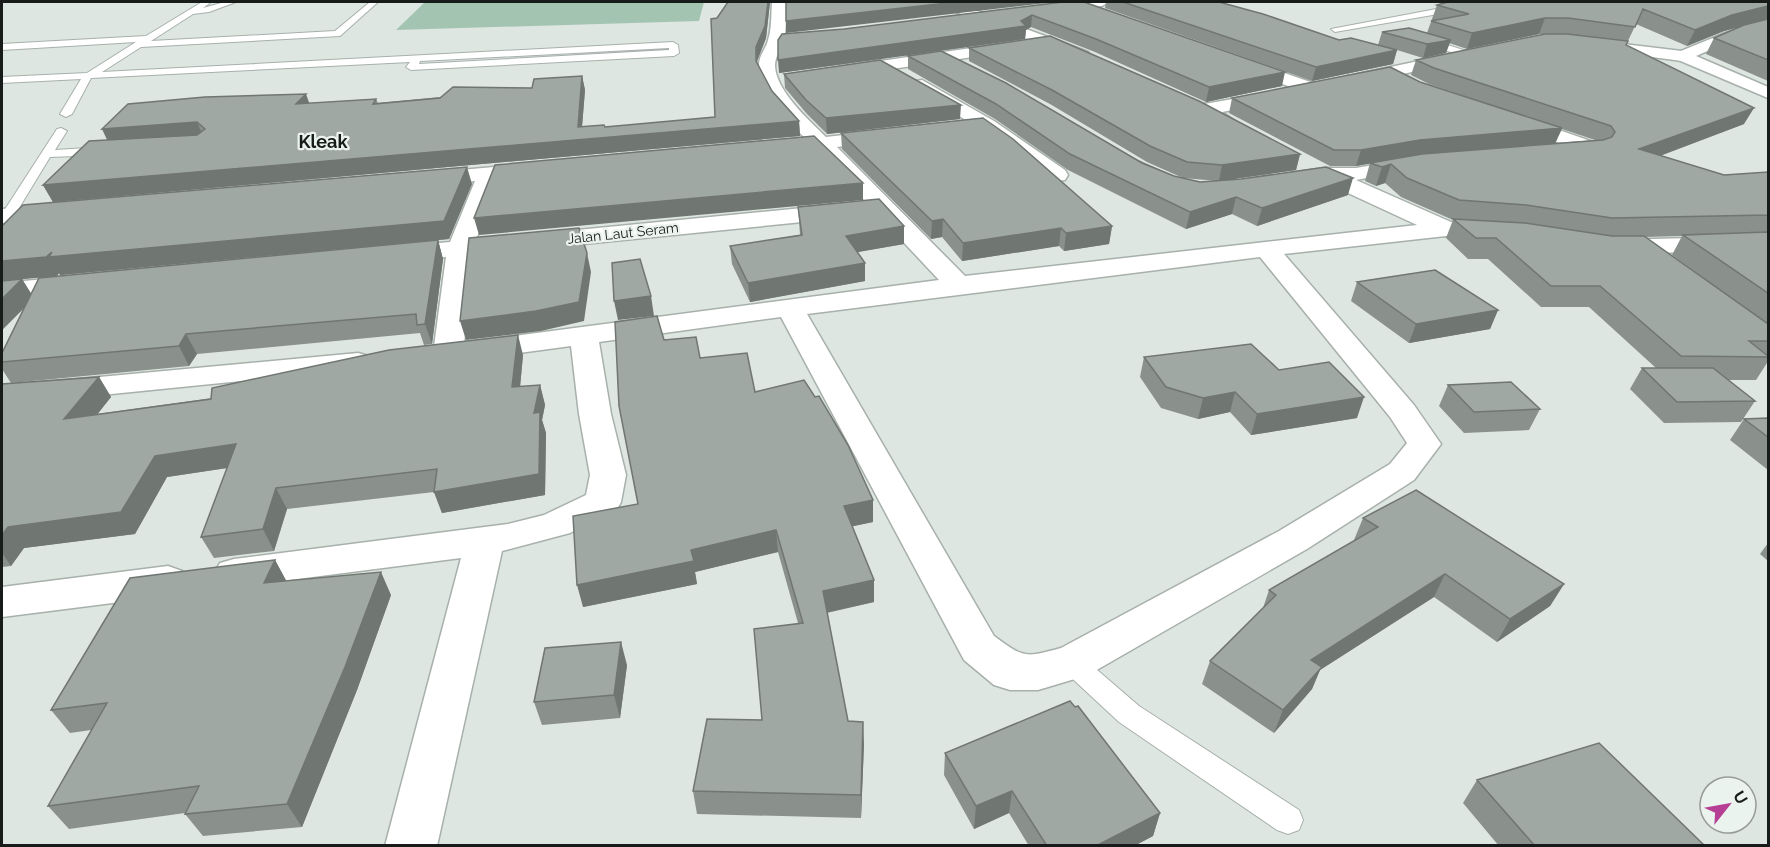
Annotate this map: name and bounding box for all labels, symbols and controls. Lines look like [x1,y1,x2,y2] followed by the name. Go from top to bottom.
[299,131,348,152] district label: Kleak
[567,219,679,247] street label: Jalan Laut Seram
[1698,775,1758,835] north arrow
[1729,787,1752,808] text: U

